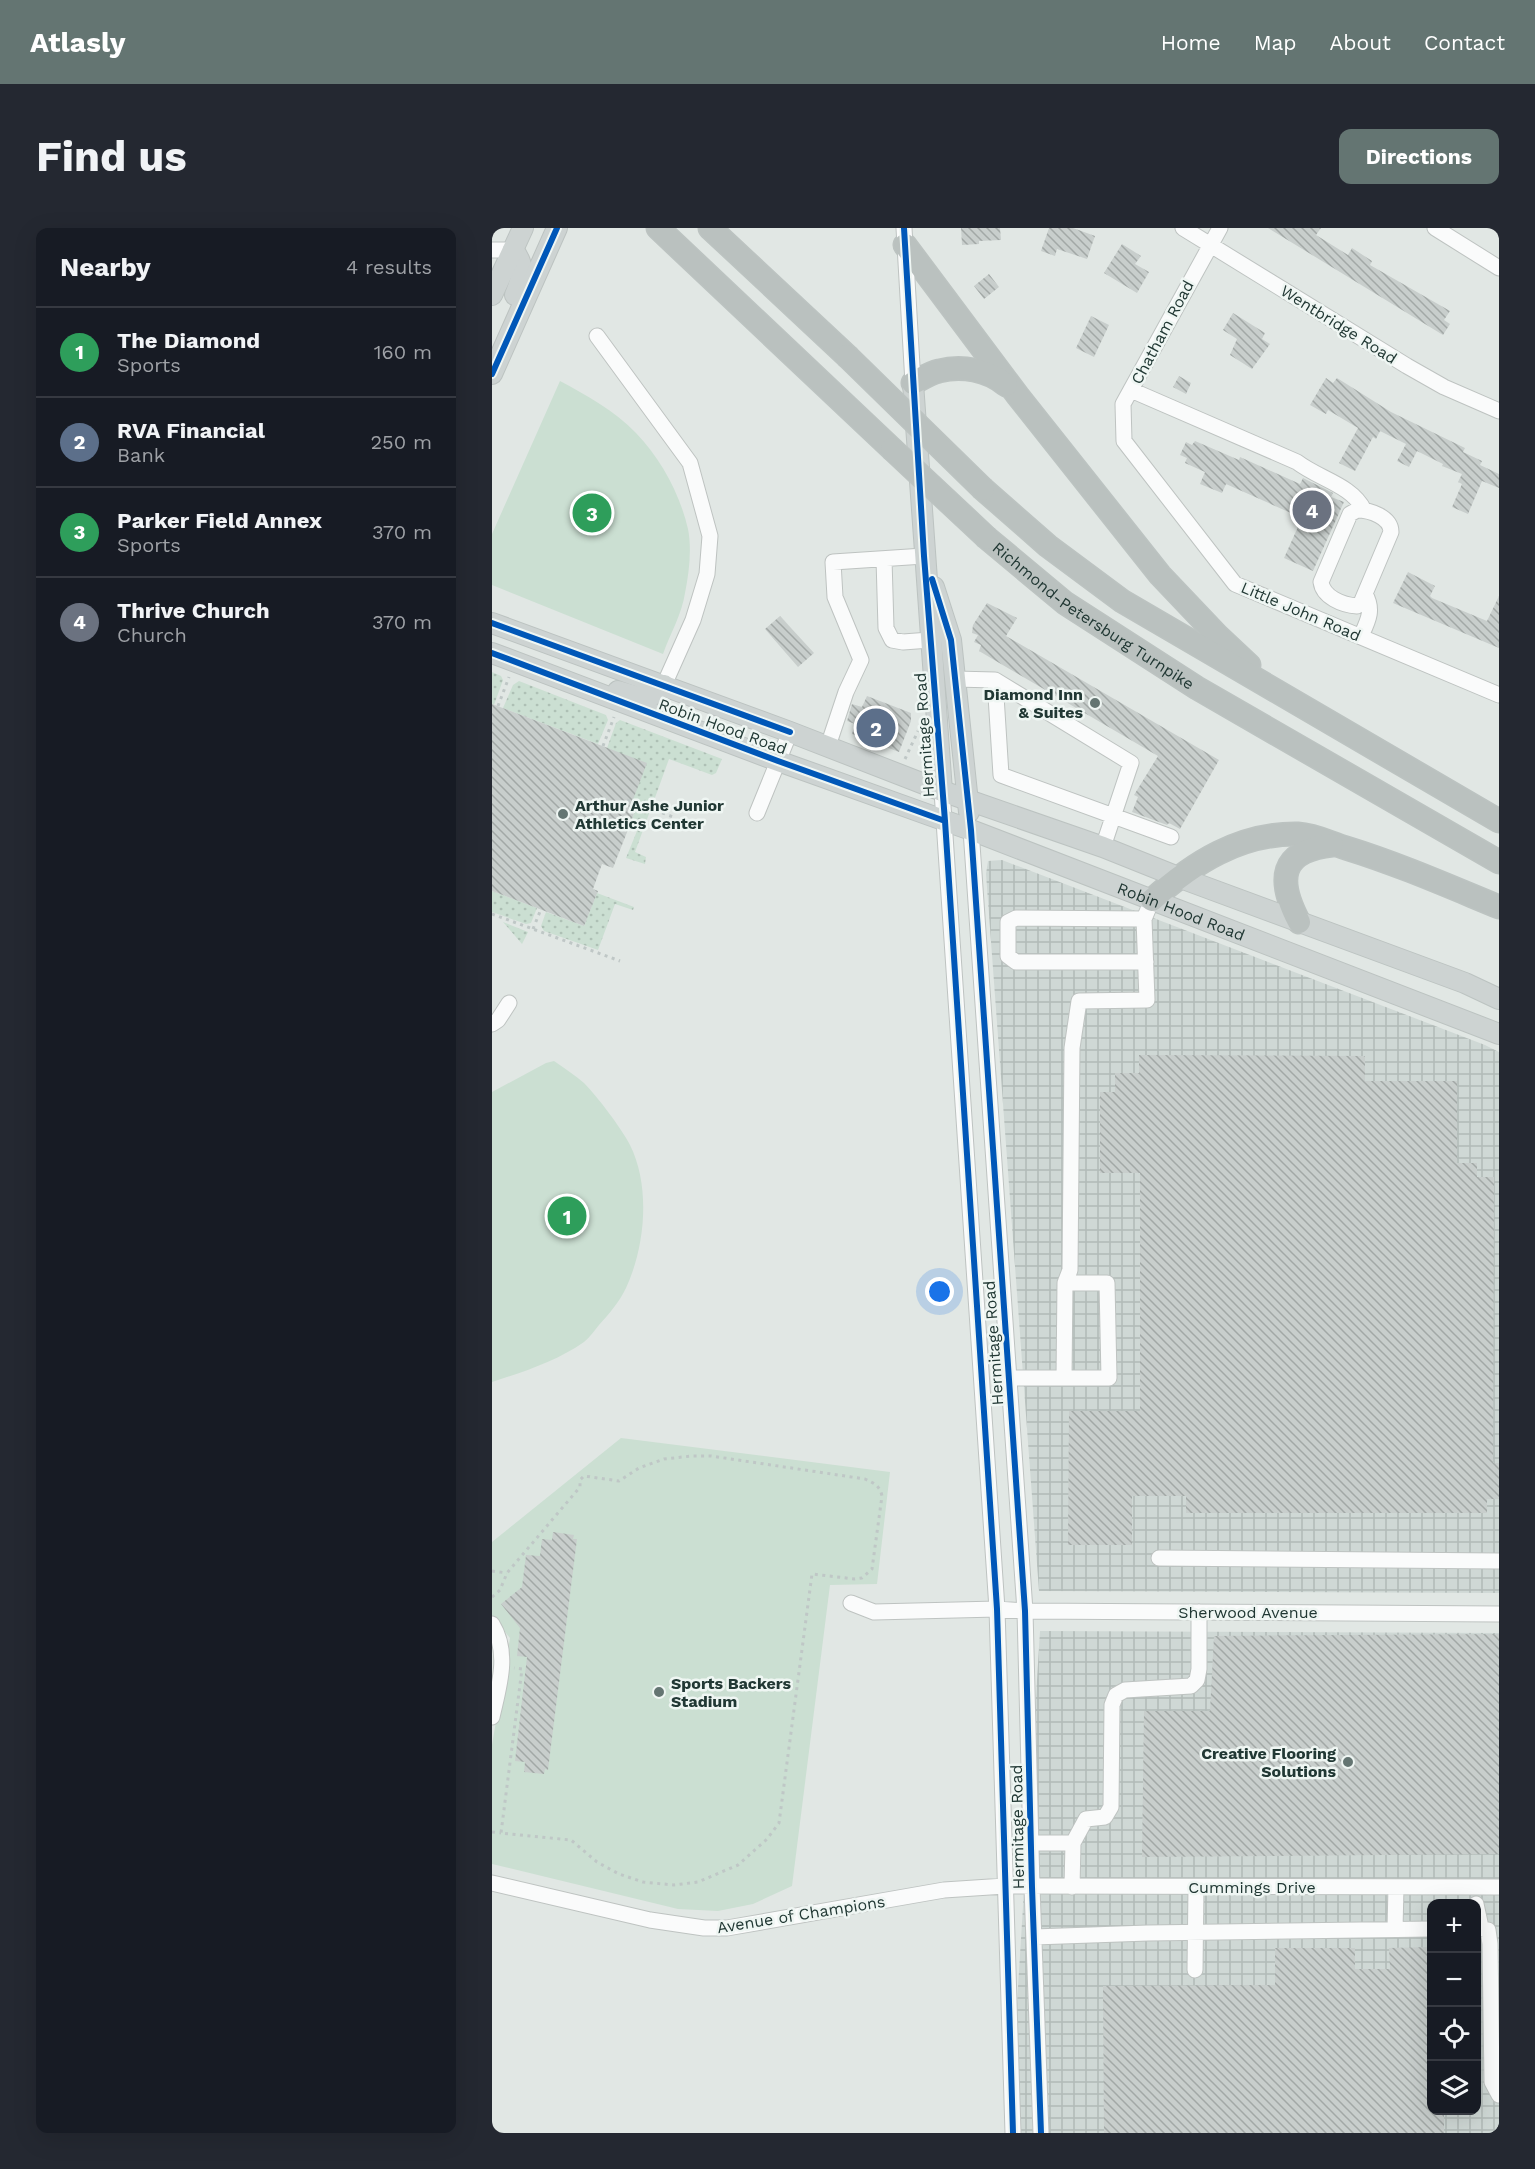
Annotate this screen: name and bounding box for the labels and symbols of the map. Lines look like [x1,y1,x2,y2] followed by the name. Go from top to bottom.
[1127,277,1198,387] street label: Chatham Road
[1277,281,1400,368] street label: Wentbridge Road
[1292,488,1332,532] pin: 4
[572,490,612,536] pin: 3
[989,538,1198,694] street label: Richmond-Petersburg Turnpike
[1238,578,1364,645] street label: Little John Road
[911,672,938,798] street label: Hermitage Road
[984,685,1083,722] place label: Diamond Inn & Suites
[656,694,790,758] street label: Robin Hood Road
[1088,696,1102,710] marker: Diamond Inn & Suites
[856,706,896,750] pin: 2
[575,796,724,833] place label: Arthur Ashe Junior Athletics Center
[556,807,570,821] marker: Arthur Ashe Junior Athletics Center
[1115,878,1247,945] street label: Robin Hood Road
[548,1194,586,1238] pin: 1
[925,1277,954,1306] your location
[980,1280,1007,1406] street label: Hermitage Road
[1178,1603,1318,1622] street label: Sherwood Avenue
[671,1674,791,1711] place label: Sports Backers Stadium
[652,1685,666,1699] marker: Sports Backers Stadium
[1201,1744,1336,1781] place label: Creative Flooring Solutions
[1341,1755,1355,1769] marker: Creative Flooring Solutions
[1007,1764,1028,1890] street label: Hermitage Road
[1188,1878,1316,1897] street label: Cummings Drive
[716,1892,887,1937] street label: Avenue of Champions

